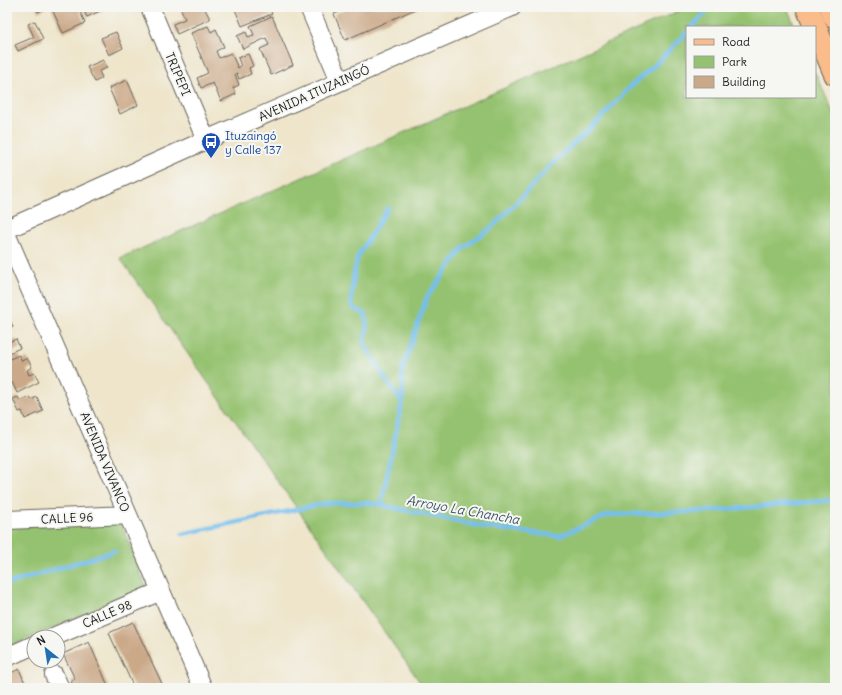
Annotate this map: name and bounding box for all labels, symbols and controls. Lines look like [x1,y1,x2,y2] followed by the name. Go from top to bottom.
[686,26,816,98] legend
[722,34,750,49] text: Road
[162,50,194,98] street label: TRIPEPI
[722,54,747,69] text: Park
[256,62,372,124] street label: AVENIDA ITUZAINGÓ
[722,74,766,89] text: Building
[225,128,282,157] place label: Ituzaingó y Calle 137
[200,131,222,159] bus stop icon: Ituzaingó y Calle 137
[77,410,133,514] street label: AVENIDA VIVANCO
[405,492,521,528] water label: Arroyo La Chancha
[40,509,94,527] street label: CALLE 96
[80,597,134,631] street label: CALLE 98
[26,629,66,669] north arrow
[34,632,48,648] text: N

